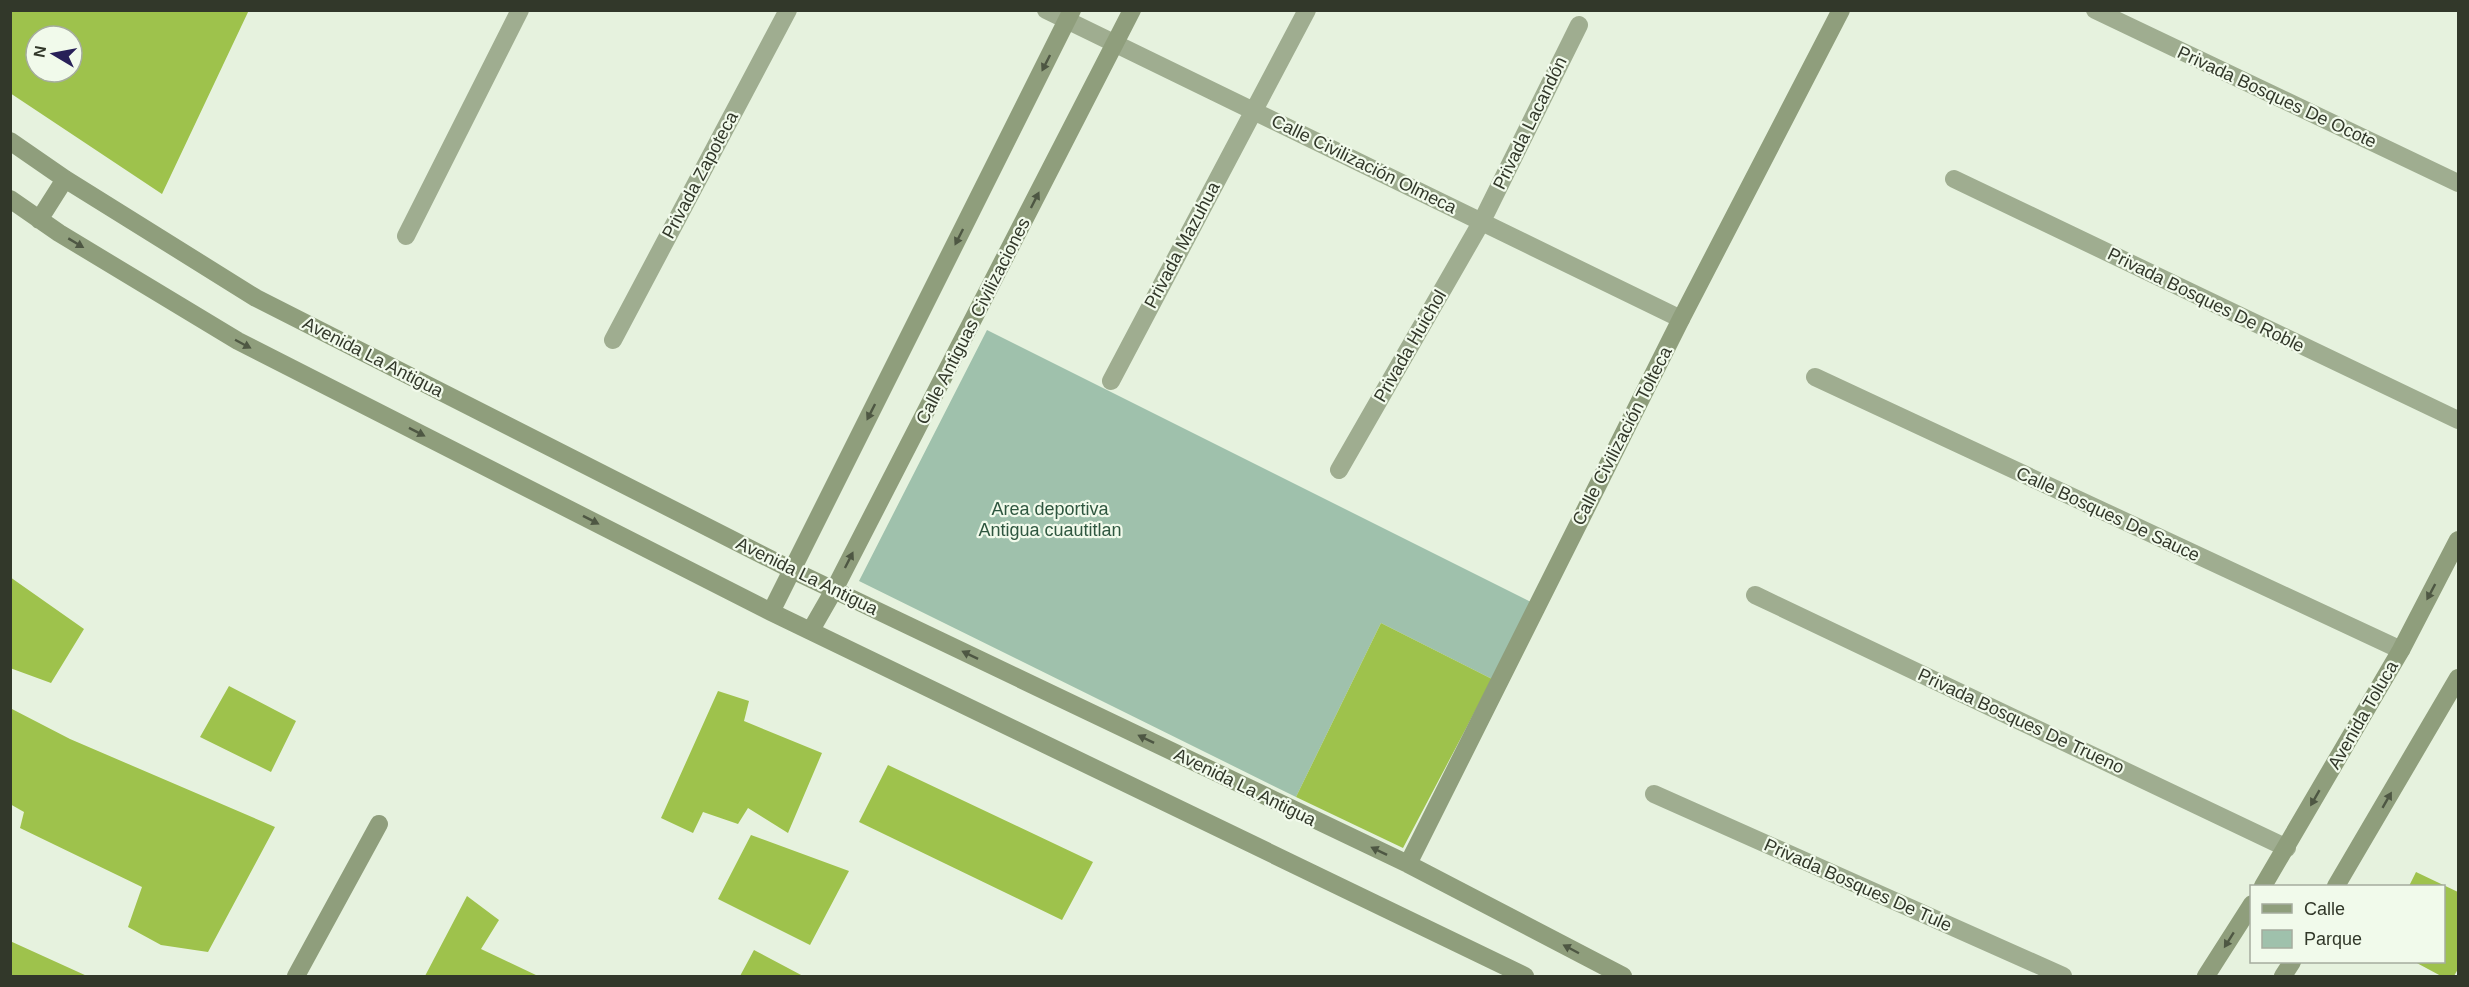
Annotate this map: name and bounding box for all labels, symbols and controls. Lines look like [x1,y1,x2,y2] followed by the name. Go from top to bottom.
[24,24,84,84] north arrow
[2174,42,2380,152] street label: Privada Bosques De Ocote
[30,44,49,59] text: N
[1489,53,1571,193] street label: Privada Lacandón
[1041,55,1051,72] one-way arrow
[658,107,742,242] street label: Privada Zapoteca
[1268,111,1461,218] street label: Calle Civilización Olmeca
[1140,178,1224,312] street label: Privada Mazuhua
[1030,191,1040,208] one-way arrow
[912,214,1034,428] street label: Calle Antiguas Civilizaciones
[954,229,963,246] one-way arrow
[68,238,84,249] one-way arrow
[2104,244,2308,356] street label: Privada Bosques De Roble
[1370,286,1450,406] street label: Privada Huichol
[299,313,447,401] street label: Avenida La Antigua
[235,339,252,349] one-way arrow
[1568,342,1676,529] street label: Calle Civilización Tolteca
[867,403,876,420] one-way arrow
[409,427,426,437] one-way arrow
[2013,463,2203,565] street label: Calle Bosques De Sauce
[978,499,1122,540] park label: Area deportiva Antigua cuautitlan
[582,515,600,525] one-way arrow
[733,533,882,619] street label: Avenida La Antigua
[844,551,854,569] one-way arrow
[2426,583,2436,600] one-way arrow
[962,651,979,660] one-way arrow
[2324,657,2403,773] street label: Avenida Toluca
[1915,664,2127,778] street label: Privada Bosques De Trueno
[1138,735,1155,744] one-way arrow
[1171,744,1320,830] street label: Avenida La Antigua
[2311,790,2321,807] one-way arrow
[2382,791,2392,808] one-way arrow
[1761,835,1955,935] street label: Privada Bosques De Tule
[1371,846,1388,855] one-way arrow
[2250,885,2445,963] legend
[2304,899,2345,919] text: Calle
[2304,929,2362,949] text: Parque
[2223,932,2234,948] one-way arrow
[1562,945,1580,955] one-way arrow

